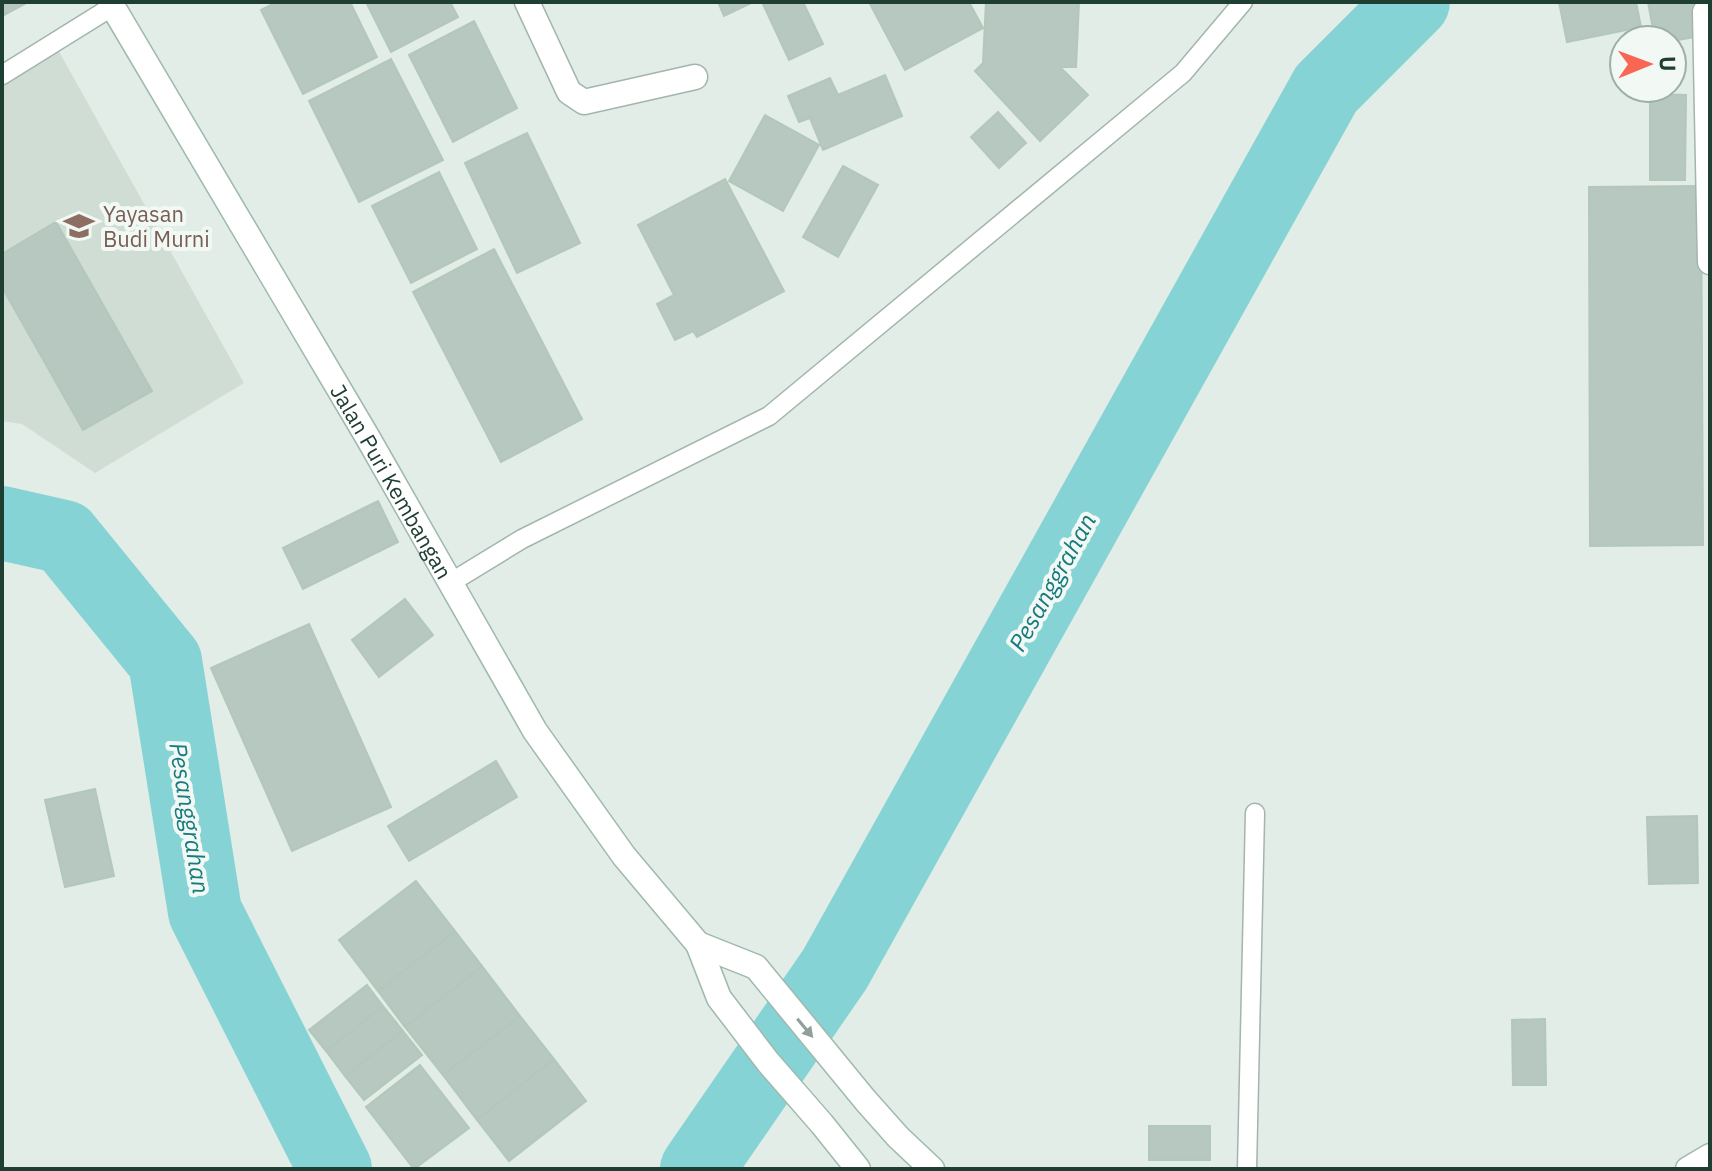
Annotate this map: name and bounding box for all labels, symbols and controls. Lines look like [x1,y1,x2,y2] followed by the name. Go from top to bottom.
[1608,24,1688,104] north arrow
[1654,56,1683,72] text: U
[103,199,210,253] place label: Yayasan Budi Murni
[62,209,96,243] school or university icon: Yayasan Budi Murni
[325,378,460,584] street label: Jalan Puri Kembangan
[1001,507,1103,657] water label: Pesanggrahan
[162,740,218,896] water label: Pesanggrahan
[796,1017,813,1037] one-way arrow

